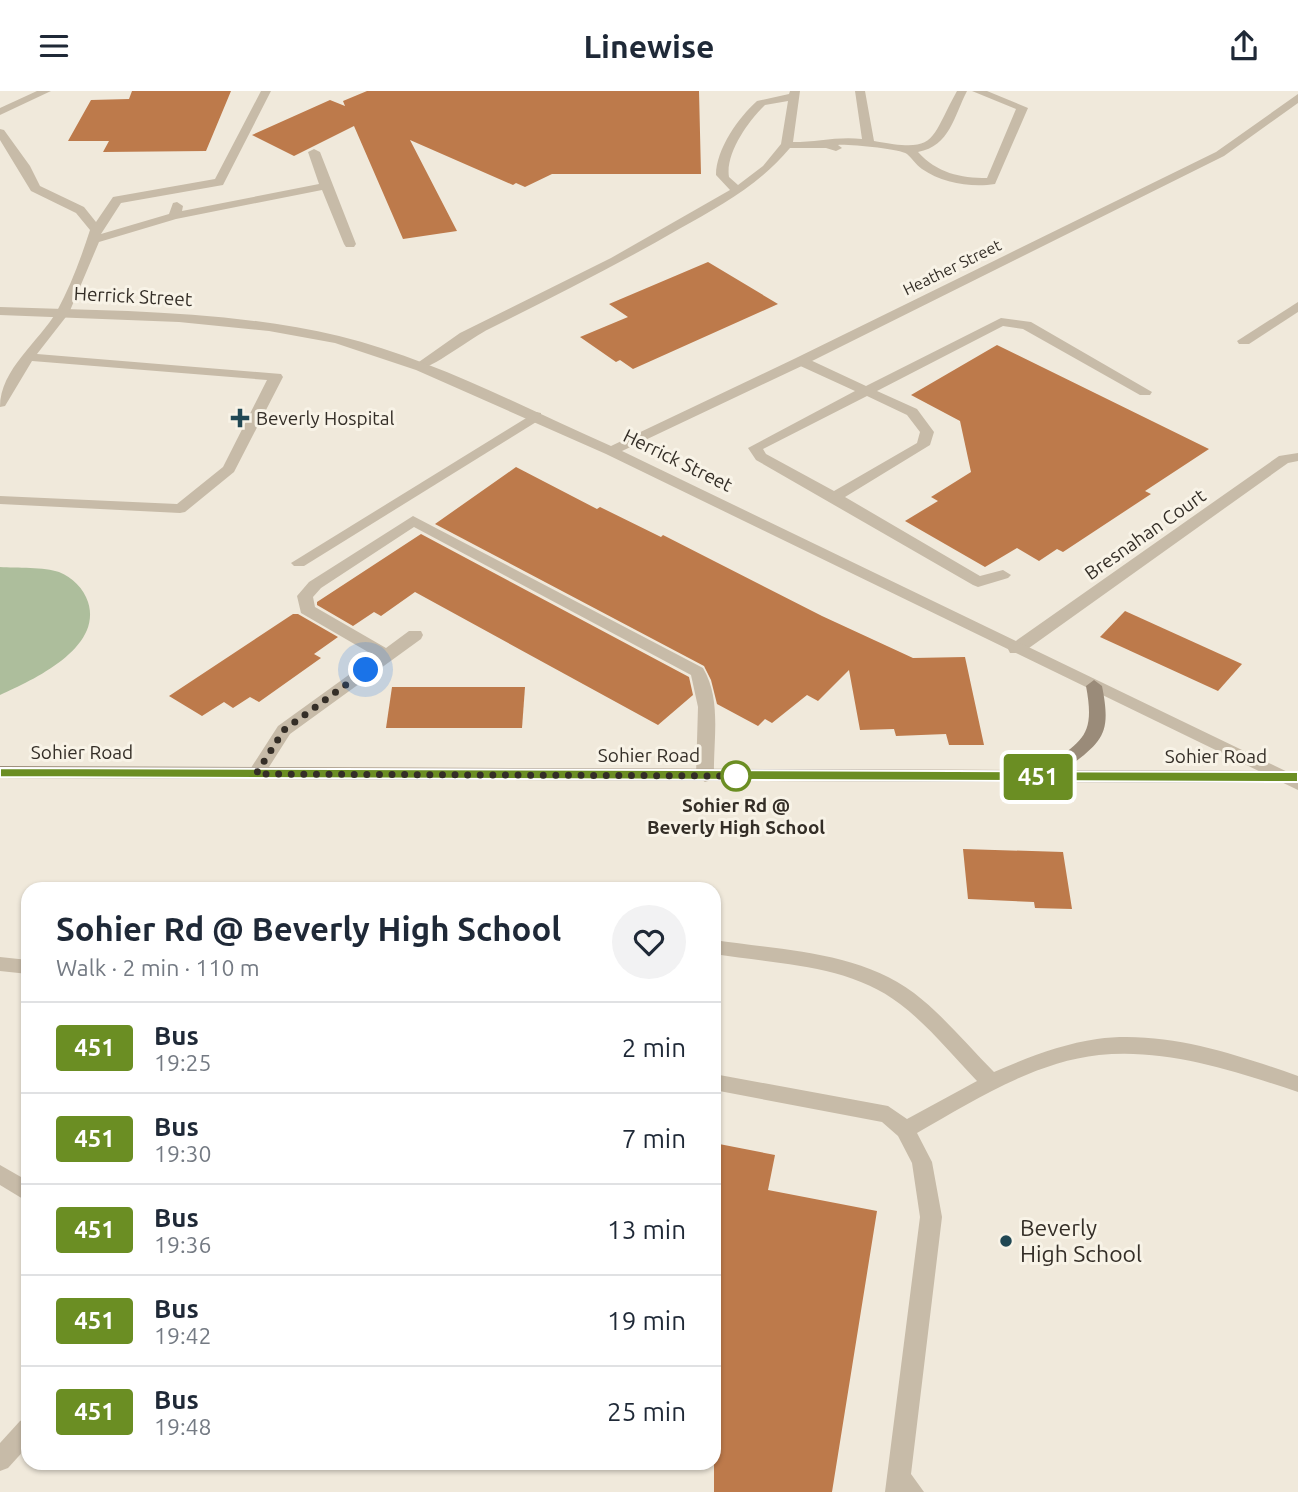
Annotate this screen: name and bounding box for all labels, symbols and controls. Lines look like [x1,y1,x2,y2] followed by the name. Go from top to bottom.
[35,27,73,65] icon: menu
[1225,27,1263,65] icon: share
[583,28,715,64] text: Linewise
[900,235,1005,299] street label: Heather Street
[73,282,193,310] street label: Herrick Street
[256,407,394,429] place label: Beverly Hospital
[230,408,250,428] marker: Beverly Hospital
[620,424,737,496] street label: Herrick Street
[1080,484,1210,584] street label: Bresnahan Court
[348,652,383,687] your location
[31,741,133,763] street label: Sohier Road
[598,744,700,766] street label: Sohier Road
[1165,745,1267,767] street label: Sohier Road
[998,754,1078,800] line badge: 451
[721,761,751,791] marker: Sohier Rd @ Beverly High School
[1018,763,1058,790] text: 451
[647,794,825,838] place label: Sohier Rd @ Beverly High School
[612,905,686,979] button: heart
[56,910,561,947] text: Sohier Rd @ Beverly High School
[56,955,260,980] text: Walk · 2 min · 110 m
[154,1021,199,1050] text: Bus
[622,1033,686,1062] text: 2 min
[74,1034,115,1061] text: 451
[154,1050,212,1075] text: 19:25
[154,1112,199,1141] text: Bus
[622,1124,686,1153] text: 7 min
[74,1125,115,1152] text: 451
[154,1141,212,1166] text: 19:30
[154,1203,199,1232] text: Bus
[607,1215,686,1244] text: 13 min
[1020,1215,1142,1266] place label: Beverly High School
[74,1216,115,1243] text: 451
[154,1232,212,1257] text: 19:36
[998,1233,1014,1249] marker: Beverly High School
[154,1294,199,1323] text: Bus
[607,1306,686,1335] text: 19 min
[74,1307,115,1334] text: 451
[154,1323,212,1348] text: 19:42
[154,1385,199,1414] text: Bus
[607,1397,686,1426] text: 25 min
[74,1398,115,1425] text: 451
[154,1414,212,1439] text: 19:48

